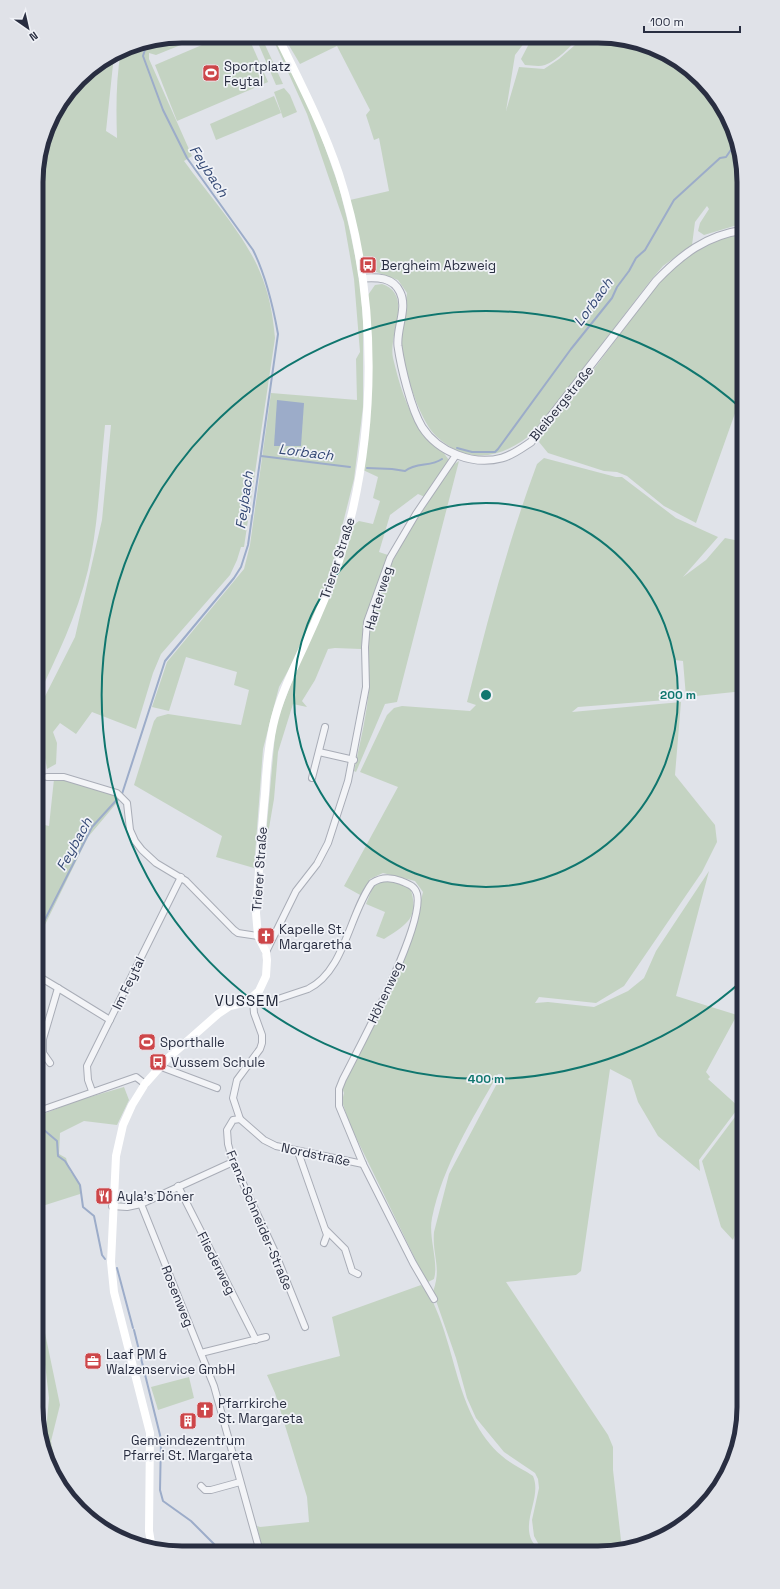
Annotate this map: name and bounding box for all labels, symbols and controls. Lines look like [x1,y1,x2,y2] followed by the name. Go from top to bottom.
[8,8,48,48] north arrow
[644,8,740,34] scale bar
[650,14,684,30] text: 100 m
[27,28,41,44] text: N
[224,58,291,90] place label: Sportplatz Feytal
[201,63,221,83] sports icon: Sportplatz Feytal
[186,142,233,201] water label: Feybach
[358,255,378,275] bus stop icon: Bergheim Abzweig
[381,257,496,274] place label: Bergheim Abzweig
[569,274,617,330] water label: Lorbach
[526,362,597,445] street label: Bleibergstraße
[277,440,335,464] water label: Lorbach
[231,470,257,530] water label: Feybach
[316,515,359,601] street label: Trierer Straße
[361,564,396,632] street label: Harterweg
[660,687,696,703] text: 200 m
[479,688,493,702] centre of rings
[52,814,96,874] water label: Feybach
[248,826,271,912] street label: Trierer Straße
[279,921,352,953] place label: Kapelle St. Margaretha
[256,926,276,946] church icon: Kapelle St. Margaretha
[108,954,149,1013] street label: Im Feytal
[364,958,407,1026] street label: Höhenweg
[214,991,280,1010] district label: VUSSEM
[137,1032,157,1052] sports icon: Sporthalle
[160,1034,225,1051] place label: Sporthalle
[148,1052,168,1072] bus stop icon: Vussem Schule
[171,1054,265,1071] place label: Vussem Schule
[468,1071,504,1087] text: 400 m
[280,1139,352,1170] street label: Nordstraße
[222,1148,297,1293] street label: Franz-Schneider-Straße
[94,1186,114,1206] restaurant icon: Ayla's Döner
[117,1188,194,1205] place label: Ayla's Döner
[193,1229,240,1298] street label: Fliederweg
[157,1263,198,1330] street label: Rosenweg
[106,1346,235,1378] place label: Laaf PM & Walzenservice GmbH
[83,1351,103,1371] office icon: Laaf PM & Walzenservice GmbH
[218,1395,303,1427] place label: Pfarrkirche St. Margareta
[195,1400,215,1420] church icon: Pfarrkirche St. Margareta
[178,1411,198,1431] building icon: Gemeindezentrum Pfarrei St. Margareta
[123,1432,253,1464] place label: Gemeindezentrum Pfarrei St. Margareta

